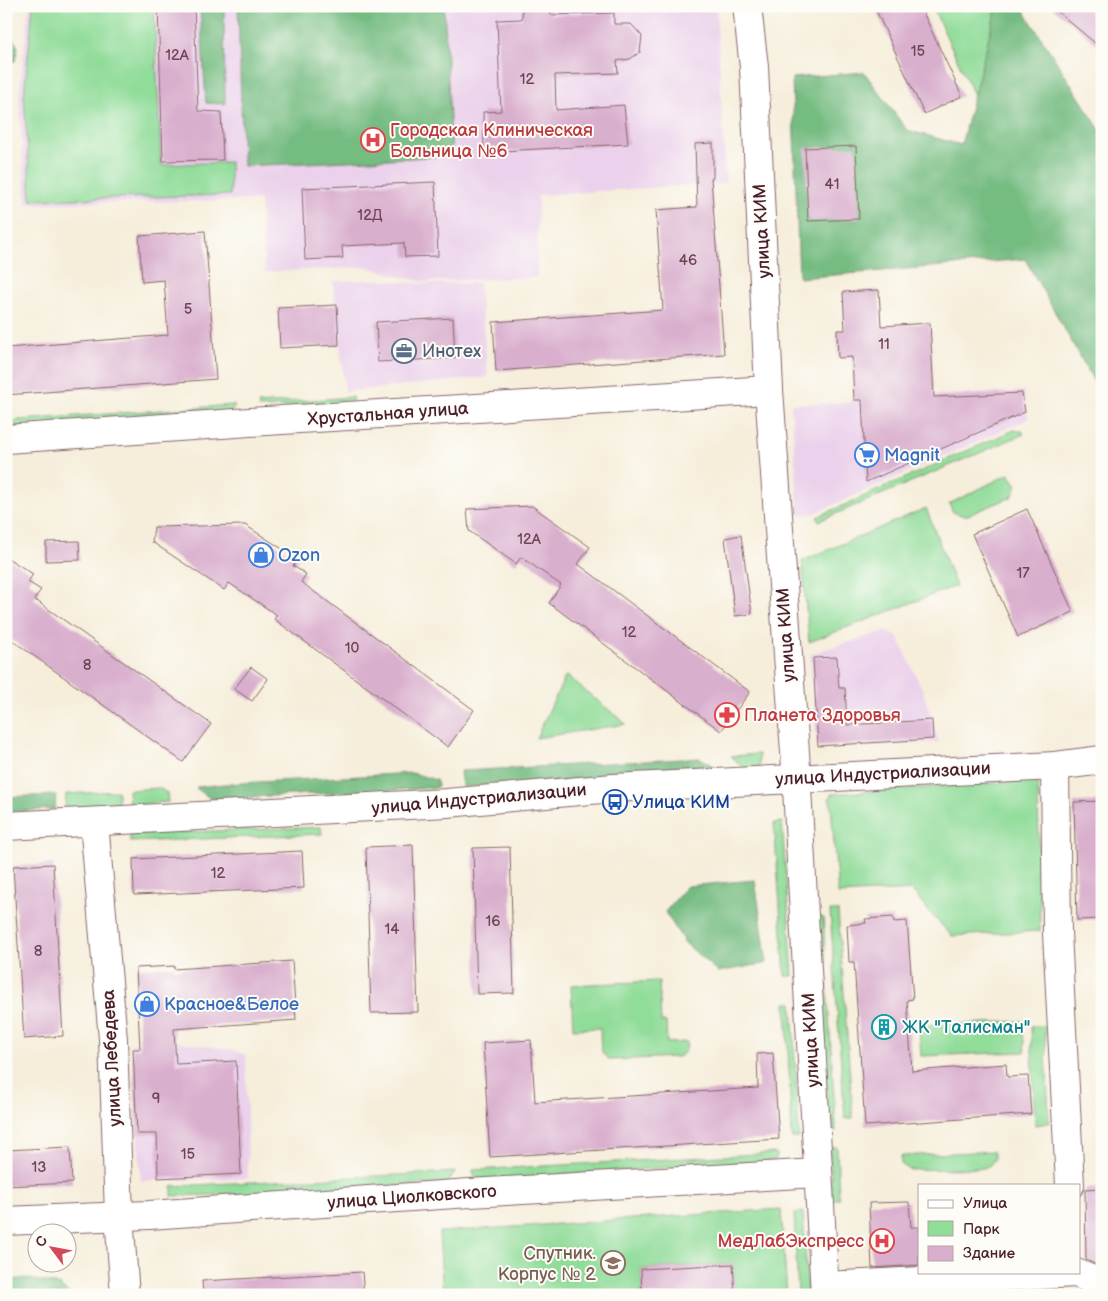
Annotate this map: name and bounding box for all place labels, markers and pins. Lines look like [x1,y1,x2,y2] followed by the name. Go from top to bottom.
[390,120,593,162] place label: Городская Клиническая Больница №6
[360,127,386,153] hospital icon: Городская Клиническая Больница №6
[391,338,417,364] office icon: Инотех
[422,341,481,362] place label: Инотех
[854,442,880,468] supermarket icon: Magnit
[884,445,940,466] place label: Magnit
[248,542,274,568] shop icon: Ozon
[278,545,320,566] place label: Ozon
[714,702,740,728] pharmacy icon: Планета Здоровья
[744,705,901,726] place label: Планета Здоровья
[602,789,628,815] bus stop icon: Улица КИМ
[632,792,730,813] place label: Улица КИМ
[134,991,160,1017] shop icon: Красное&Белое
[164,994,299,1015] place label: Красное&Белое
[871,1014,897,1040] building icon: ЖК "Талисман"
[902,1017,1031,1038] place label: ЖК "Талисман"
[869,1228,895,1254] hospital icon: МедЛабЭкспресс
[717,1231,864,1252] place label: МедЛабЭкспресс
[498,1243,596,1285] place label: Спутник. Корпус № 2
[600,1250,626,1276] school or university icon: Спутник. Корпус № 2

